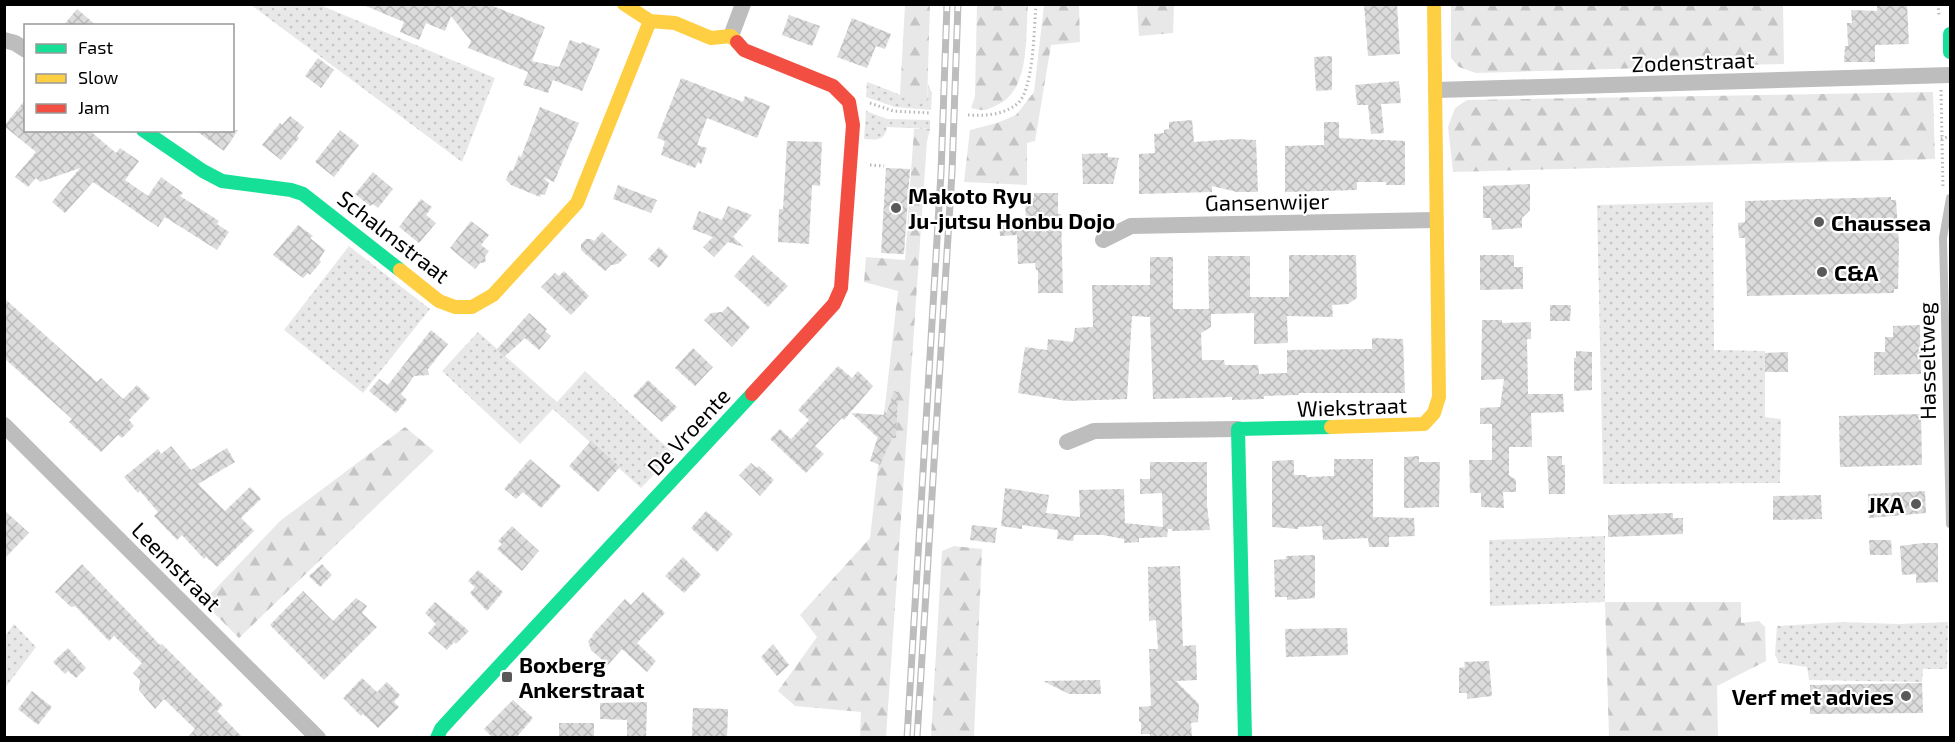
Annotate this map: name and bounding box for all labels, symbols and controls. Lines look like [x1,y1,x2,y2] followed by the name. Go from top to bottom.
[24,24,234,132] legend
[78,36,113,58] text: Fast
[1631,46,1755,76] street label: Zodenstraat
[78,66,119,88] text: Slow
[78,96,110,118] text: Jam
[908,182,1115,233] place label: Makoto Ryu Ju-jutsu Honbu Dojo
[333,184,455,288] street label: Schalmstraat
[1205,187,1329,216] street label: Gansenwijer
[889,201,903,215] marker: Makoto Ryu Ju-jutsu Honbu Dojo
[1831,209,1931,235] place label: Chaussea
[1812,215,1826,229] marker: Chaussea
[1834,259,1879,285] place label: C&A
[1815,265,1829,279] marker: C&A
[1912,302,1940,420] street label: Hasseltweg
[641,382,735,480] street label: De Vroente
[1296,391,1408,421] street label: Wiekstraat
[1868,491,1905,517] place label: JKA
[1909,497,1923,511] marker: JKA
[127,516,227,616] street label: Leemstraat
[519,651,644,702] place label: Boxberg Ankerstraat
[500,670,514,684] marker: Boxberg Ankerstraat
[1732,683,1894,709] place label: Verf met advies
[1899,689,1913,703] marker: Verf met advies

